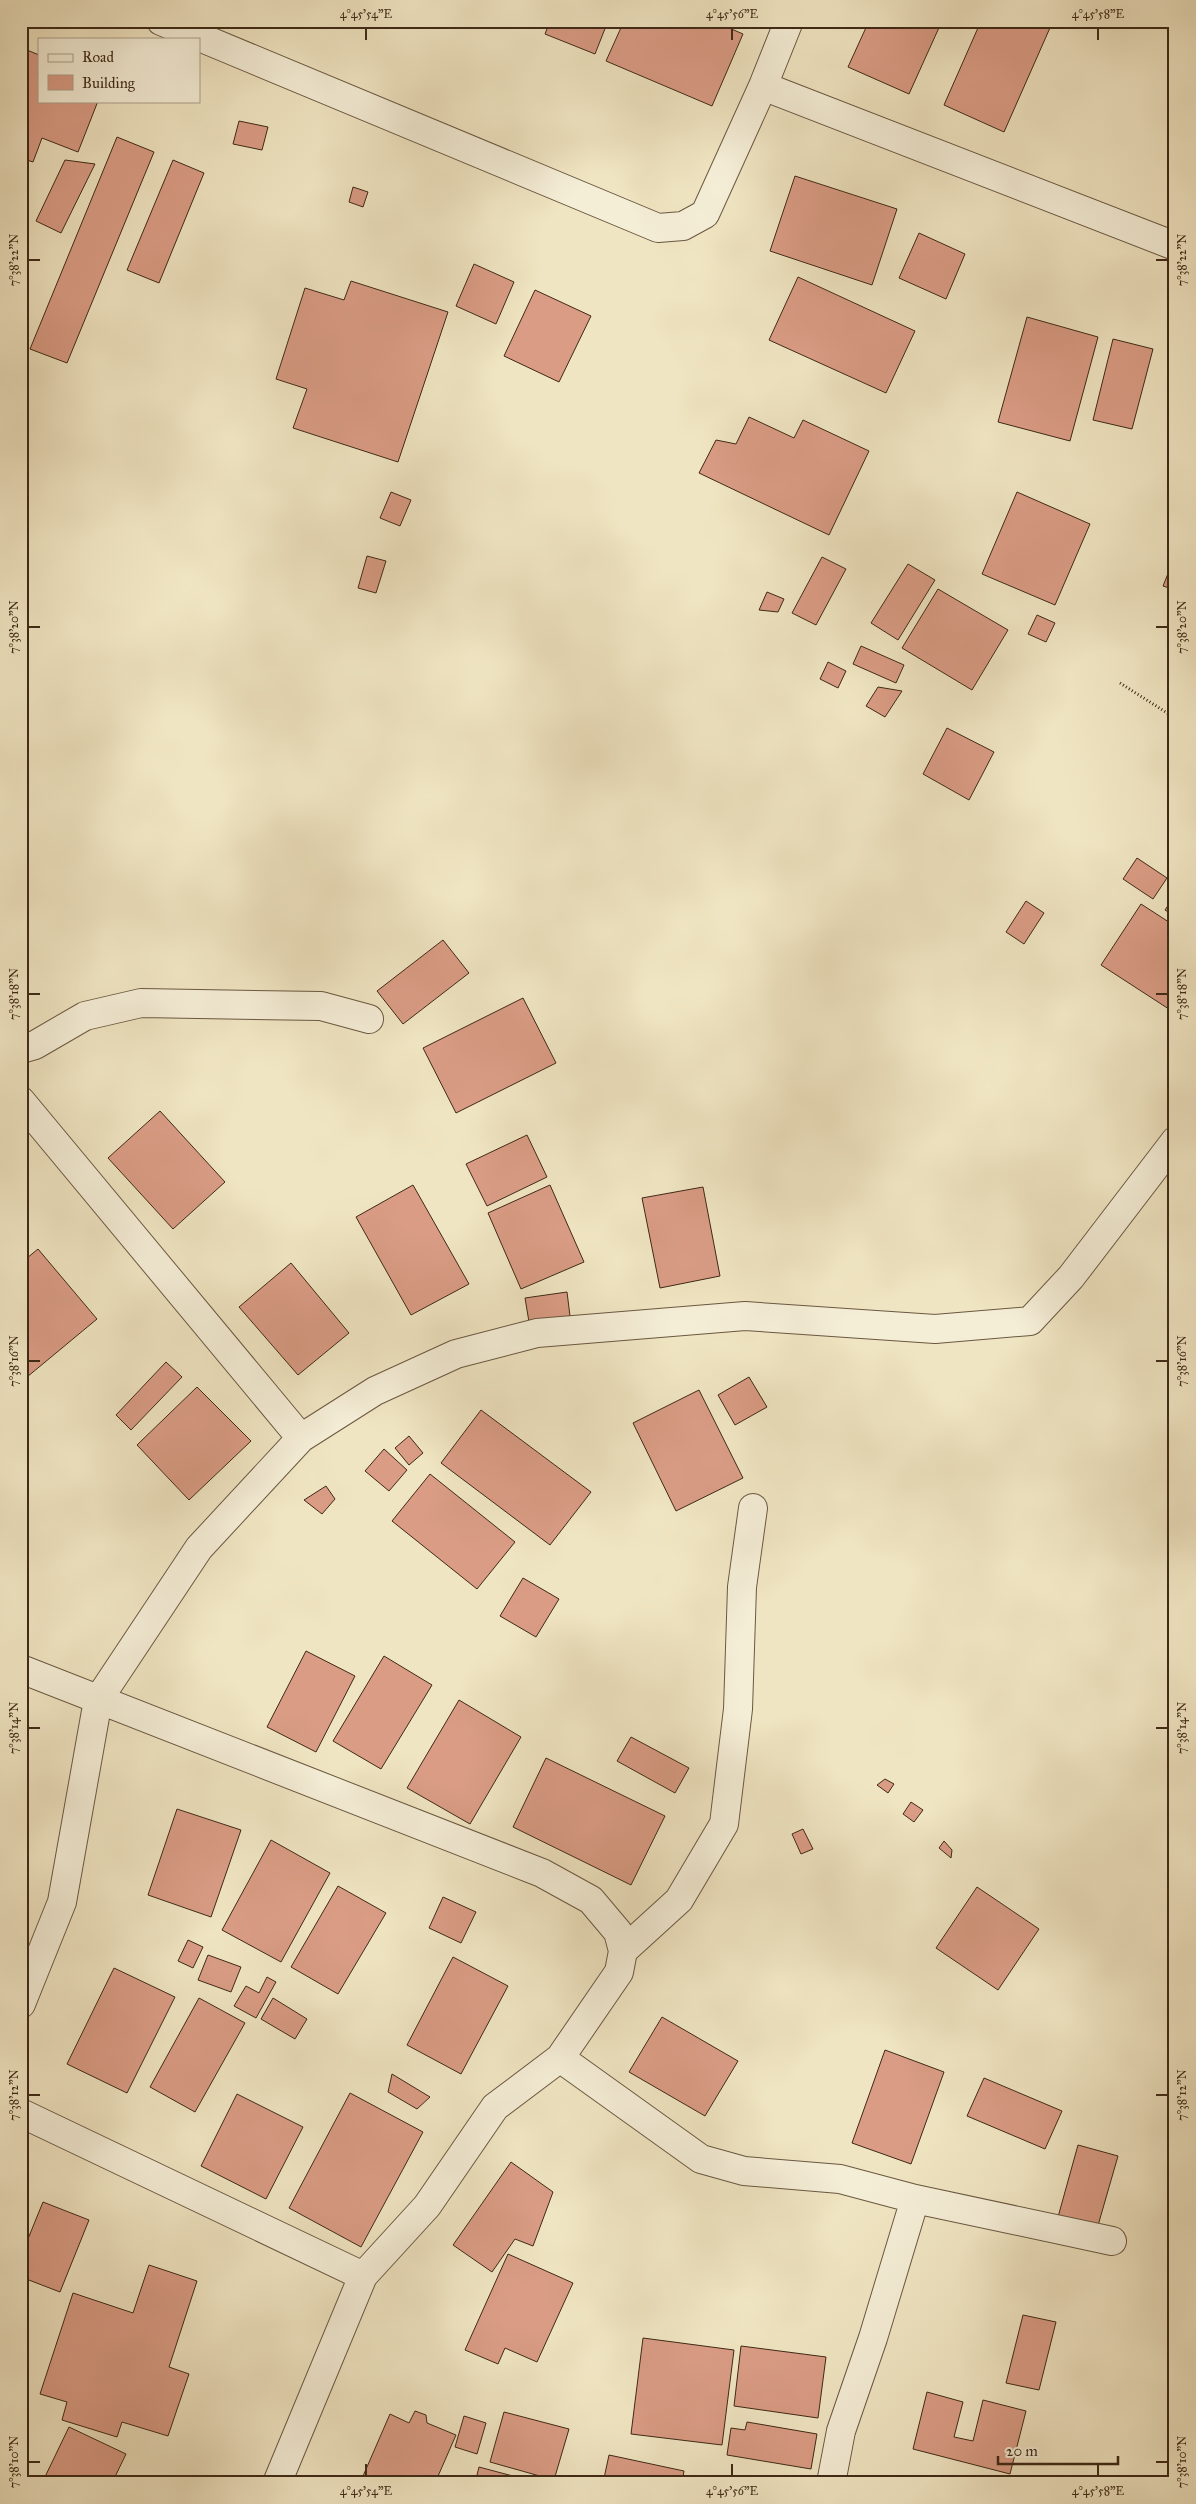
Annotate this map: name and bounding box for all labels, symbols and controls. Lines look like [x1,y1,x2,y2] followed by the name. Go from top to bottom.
[340,7,393,21] text: 4°45'54"E
[706,7,758,21] text: 4°45'56"E
[1072,7,1125,21] text: 4°45'58"E
[38,38,200,102] legend
[82,48,114,66] text: Road
[82,74,136,92] text: Building
[7,234,21,286] text: 7°38'22"N
[1175,234,1189,286] text: 7°38'22"N
[7,600,21,654] text: 7°38'20"N
[1175,600,1189,654] text: 7°38'20"N
[7,968,21,1020] text: 7°38'18"N
[1175,968,1189,1020] text: 7°38'18"N
[7,1335,21,1387] text: 7°38'16"N
[1175,1335,1189,1387] text: 7°38'16"N
[7,1702,21,1754] text: 7°38'14"N
[1175,1702,1189,1754] text: 7°38'14"N
[7,2069,21,2121] text: 7°38'12"N
[1175,2069,1189,2121] text: 7°38'12"N
[998,2434,1118,2466] scale bar
[7,2436,21,2488] text: 7°38'10"N
[1175,2436,1189,2488] text: 7°38'10"N
[1006,2442,1038,2460] text: 20 m
[340,2484,393,2498] text: 4°45'54"E
[706,2484,758,2498] text: 4°45'56"E
[1072,2484,1125,2498] text: 4°45'58"E

